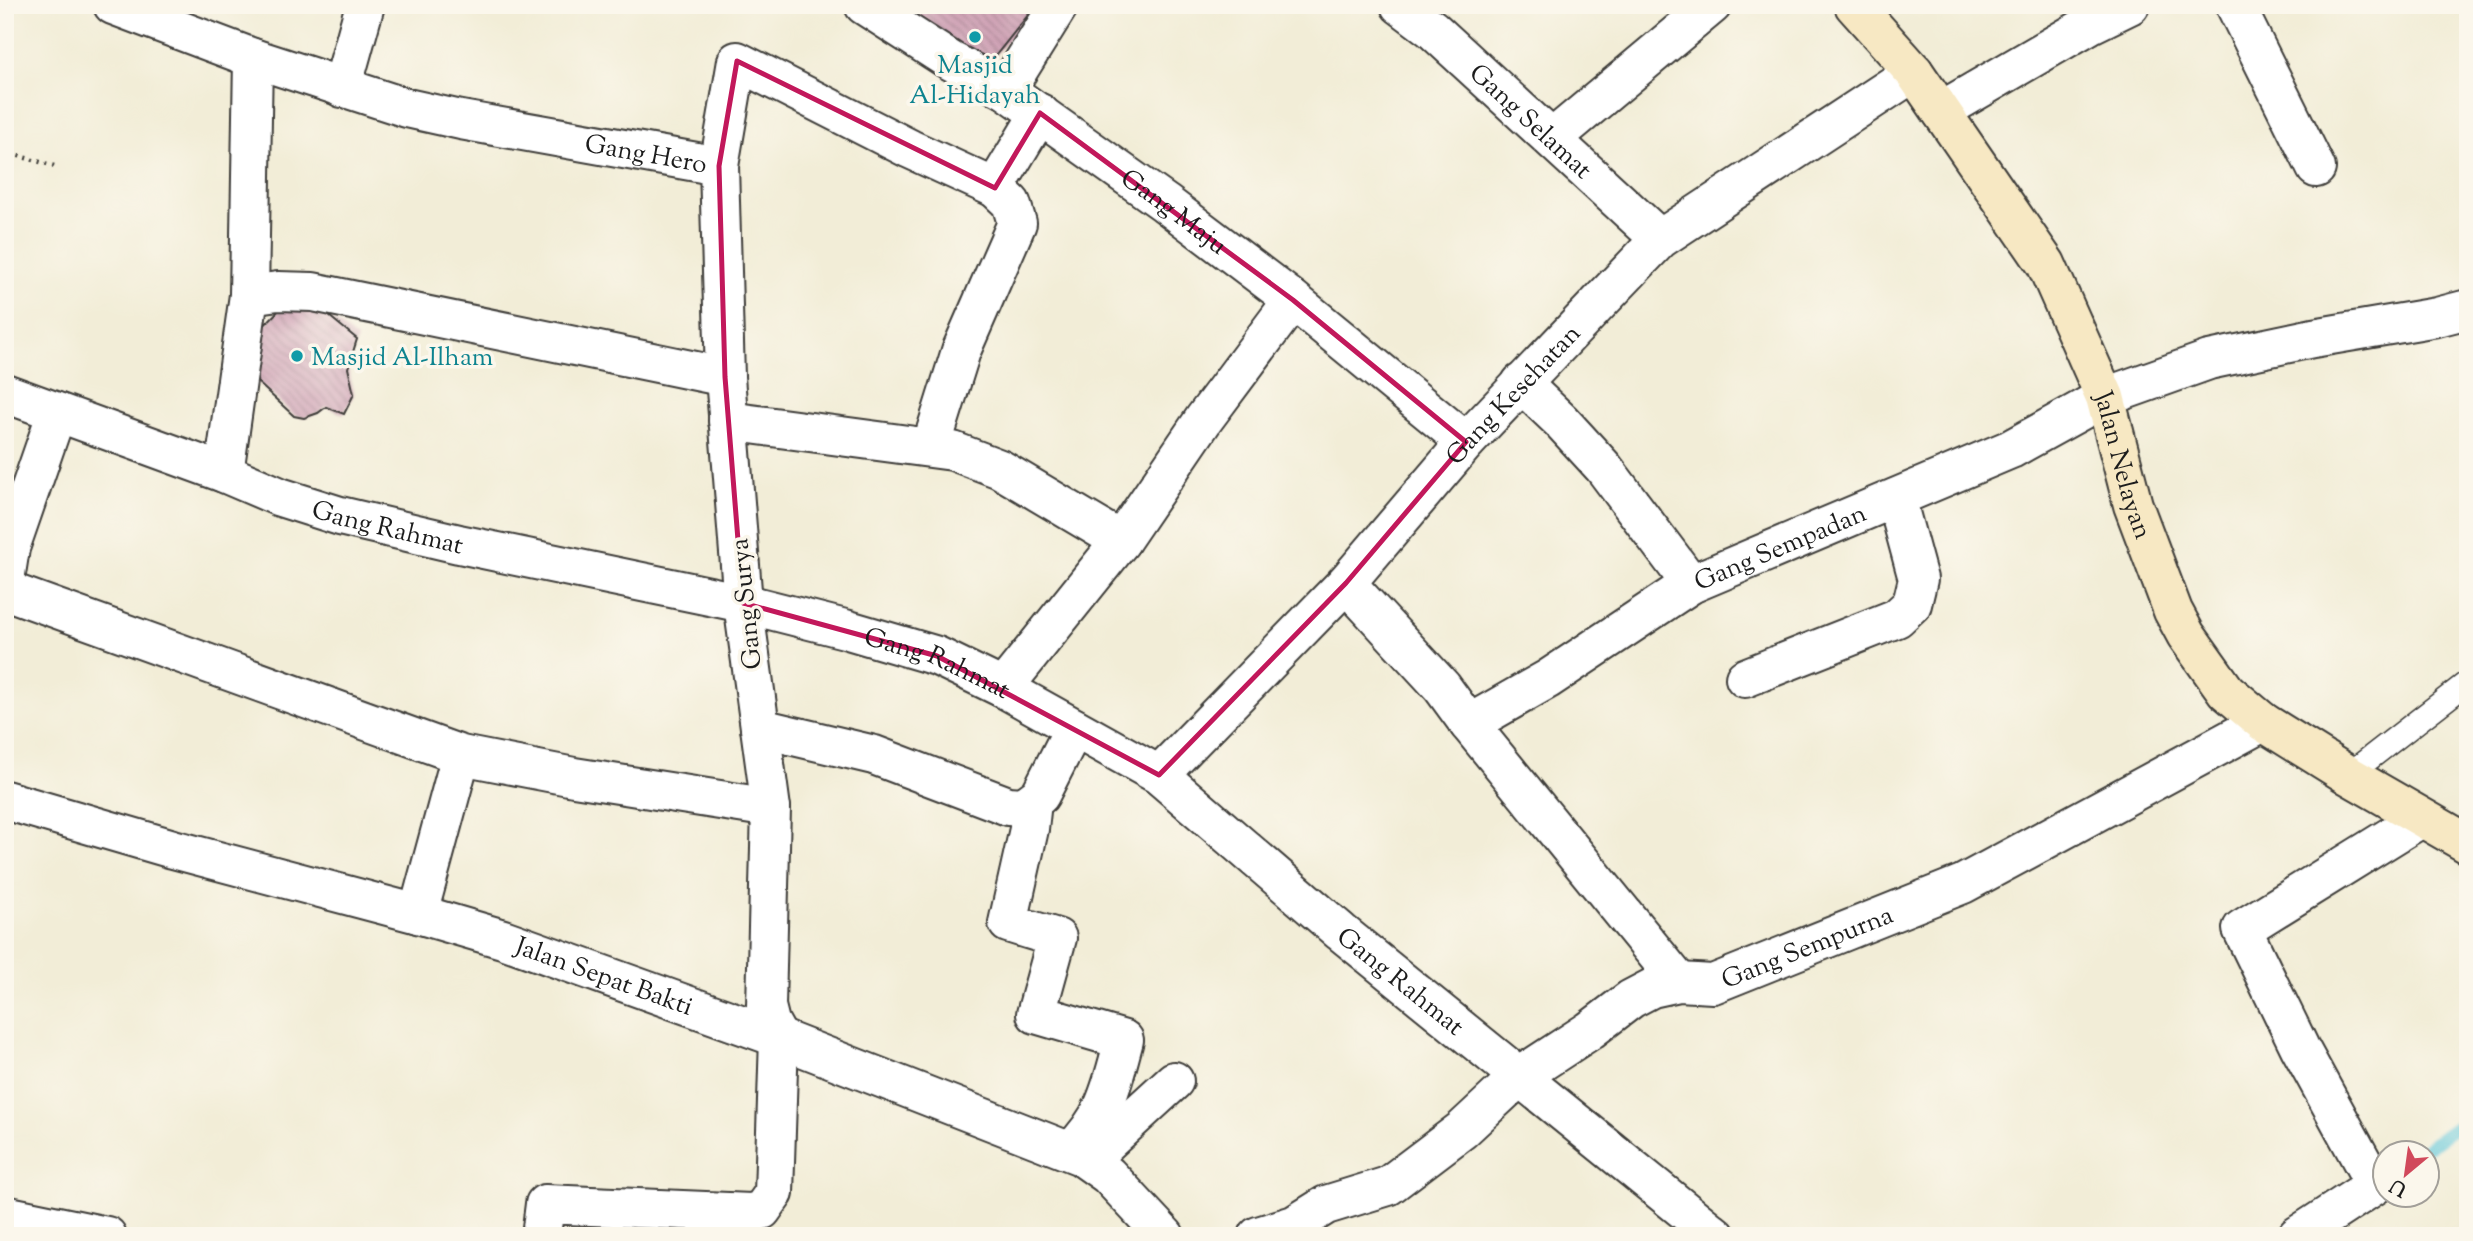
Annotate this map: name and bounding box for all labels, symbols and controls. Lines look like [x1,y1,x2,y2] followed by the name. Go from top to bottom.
[967,29,983,45] marker: Masjid Al-Hidayah
[909,48,1041,115] place label: Masjid Al-Hidayah
[1460,56,1599,189] street label: Gang Selamat
[582,126,710,185] street label: Gang Hero
[1112,161,1234,265] street label: Gang Maju
[1438,317,1590,474] street label: Gang Kesehatan
[311,340,493,377] place label: Masjid Al-Ilham
[289,348,305,364] marker: Masjid Al-Ilham
[2083,384,2160,545] street label: Jalan Nelayan
[307,492,467,565] street label: Gang Rahmat
[1689,496,1873,602] street label: Gang Sempadan
[722,536,773,671] street label: Gang Surya
[859,620,1017,710] street label: Gang Rahmat
[1716,898,1899,1000] street label: Gang Sempurna
[1328,919,1471,1046] street label: Gang Rahmat
[508,928,698,1027] street label: Jalan Sepat Bakti
[2372,1140,2442,1210] north arrow
[2385,1171,2412,1202] text: U

